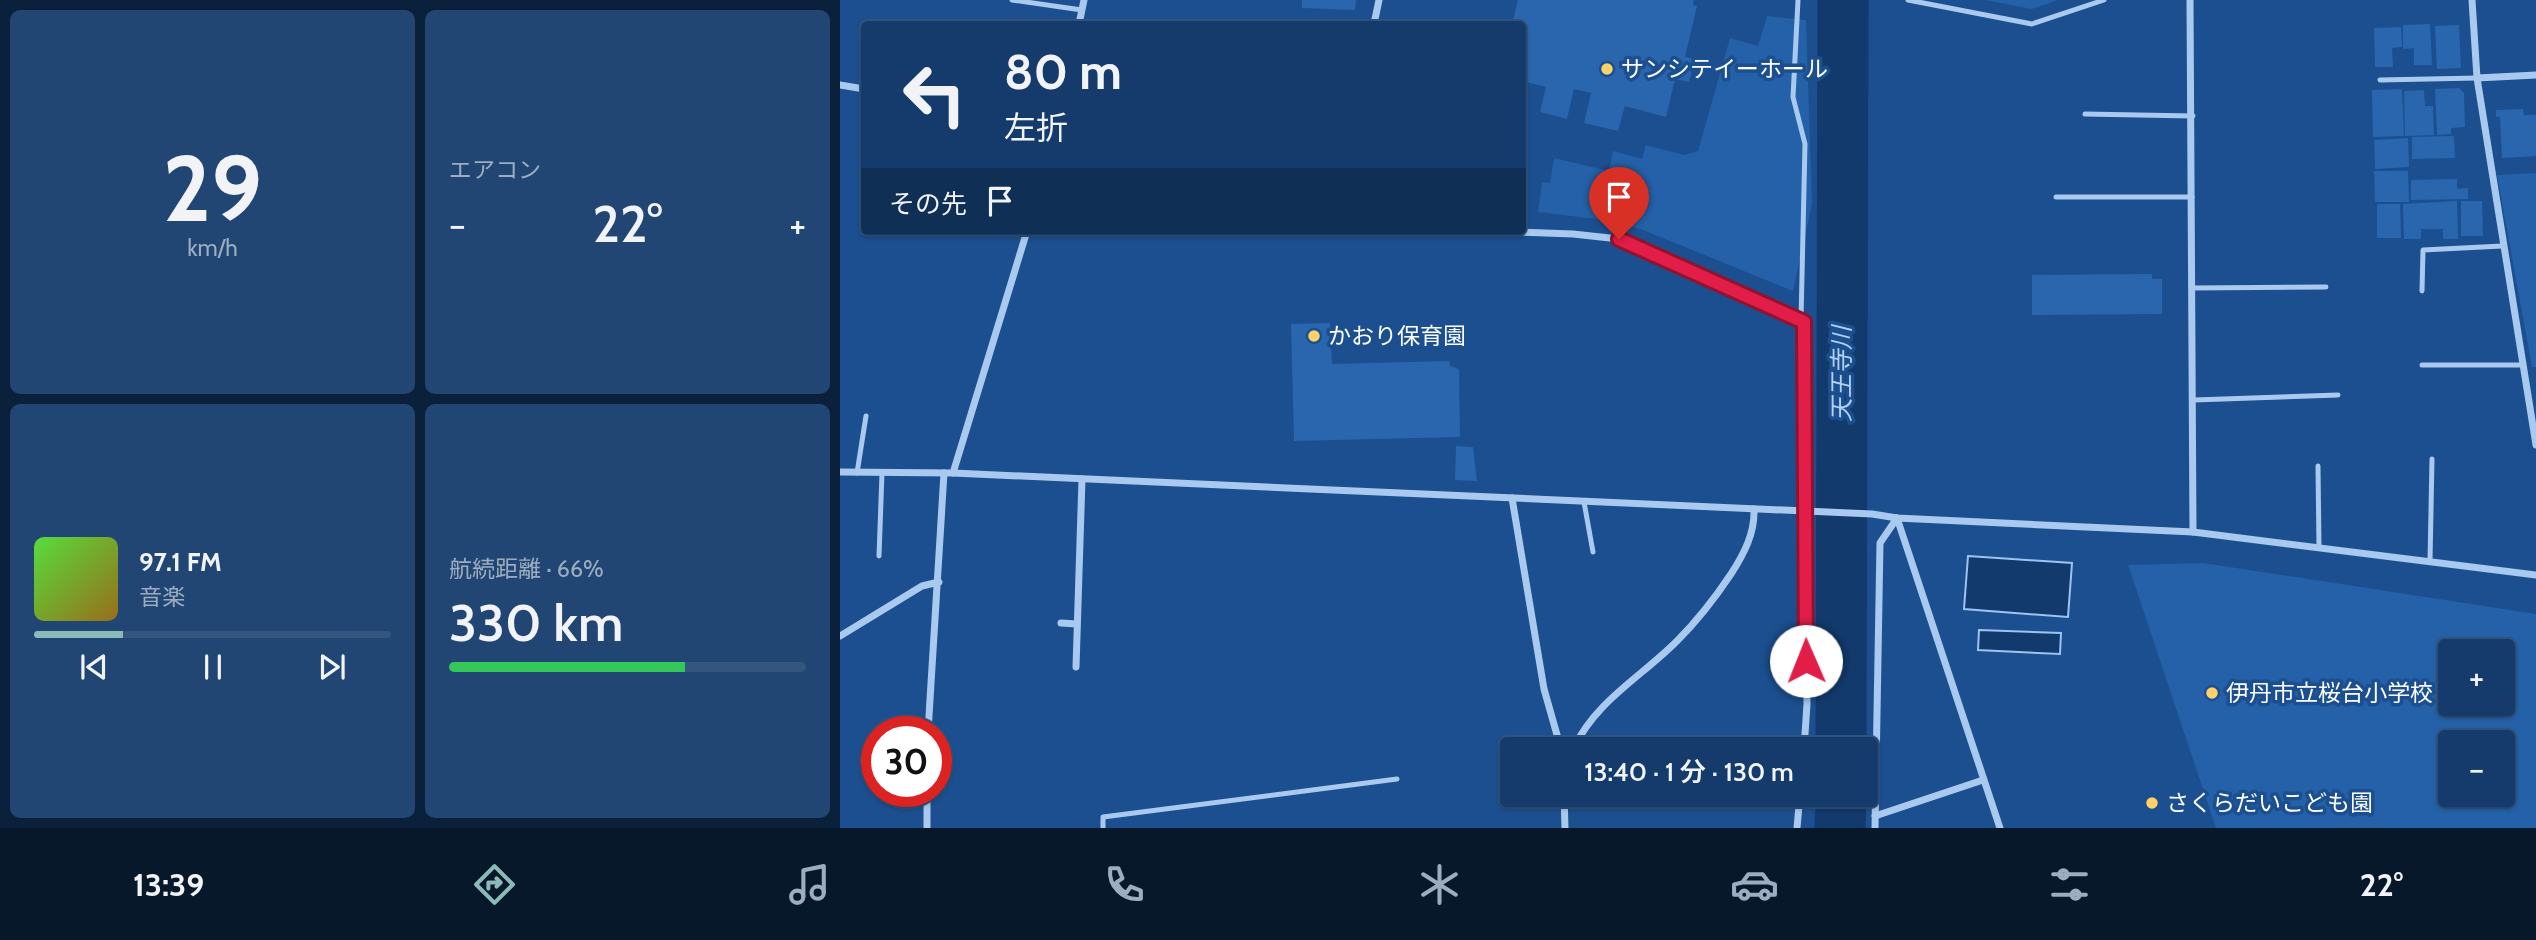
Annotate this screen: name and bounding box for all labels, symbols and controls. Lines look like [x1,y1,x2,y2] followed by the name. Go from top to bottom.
[1004,42,1122,101] text: 80 m
[889,49,980,140] icon: left
[1621,55,1828,83] place label: サンシテイーホール
[1599,61,1615,77] marker: サンシテイーホール
[1004,108,1068,147] text: 左折
[163,133,262,244] text: 29
[449,156,541,184] text: エアコン
[1589,167,1649,239] pin
[1600,178,1638,216] icon: arrive
[981,182,1019,220] icon: arrive
[889,188,967,220] text: その先
[593,192,662,255] text: 22°
[449,201,466,248] text: −
[789,201,806,248] text: +
[187,234,238,262] text: km/h
[1328,322,1466,350] place label: かおり保育園
[1827,323,1856,422] water label: 天王寺川
[1306,328,1322,344] marker: かおり保育園
[139,546,222,578] text: 97.1 FM
[449,555,604,583] text: 航続距離 · 66%
[139,583,185,611] text: 音楽
[449,591,623,654] text: 330 km
[1769,624,1843,698] position arrow
[2438,639,2515,807] map controls
[2438,639,2515,716] button: +
[75,648,113,686] icon: previous
[194,648,232,686] icon: pause
[313,648,351,686] icon: next
[2226,679,2433,707] place label: 伊丹市立桜台小学校
[2204,685,2220,701] marker: 伊丹市立桜台小学校
[861,716,952,807] speed limit sign: 30
[2438,730,2515,807] button: −
[1584,756,1794,788] text: 13:40 · 1 分 · 130 m
[2166,789,2373,817] place label: さくらだいこども園
[2144,795,2160,811] marker: さくらだいこども園
[470,860,519,909] icon: directions
[785,860,834,909] icon: music
[1100,860,1149,909] icon: phone
[1415,860,1464,909] icon: climate
[1730,860,1779,909] icon: car
[2045,860,2094,909] icon: filters
[133,865,204,904] text: 13:39
[2360,865,2403,904] text: 22°

